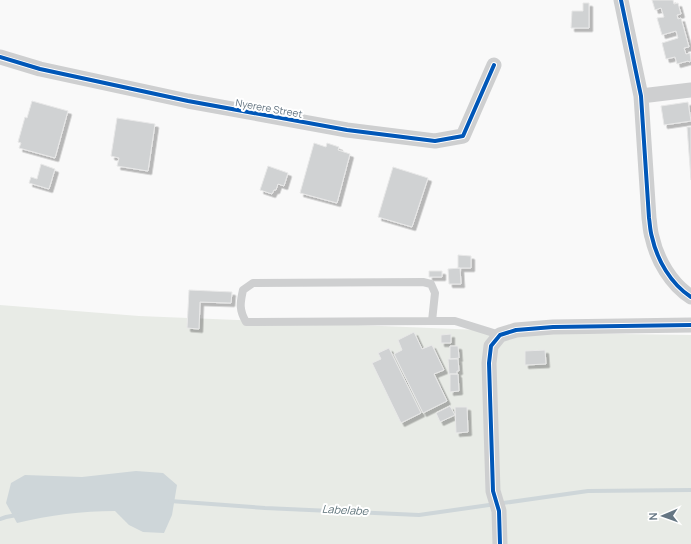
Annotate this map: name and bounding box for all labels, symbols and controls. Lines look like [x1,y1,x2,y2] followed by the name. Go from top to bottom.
[234,95,304,121] street label: Nyerere Street
[643,496,683,536] north arrow
[322,501,369,518] water label: Labelabe
[645,512,660,521] text: N

